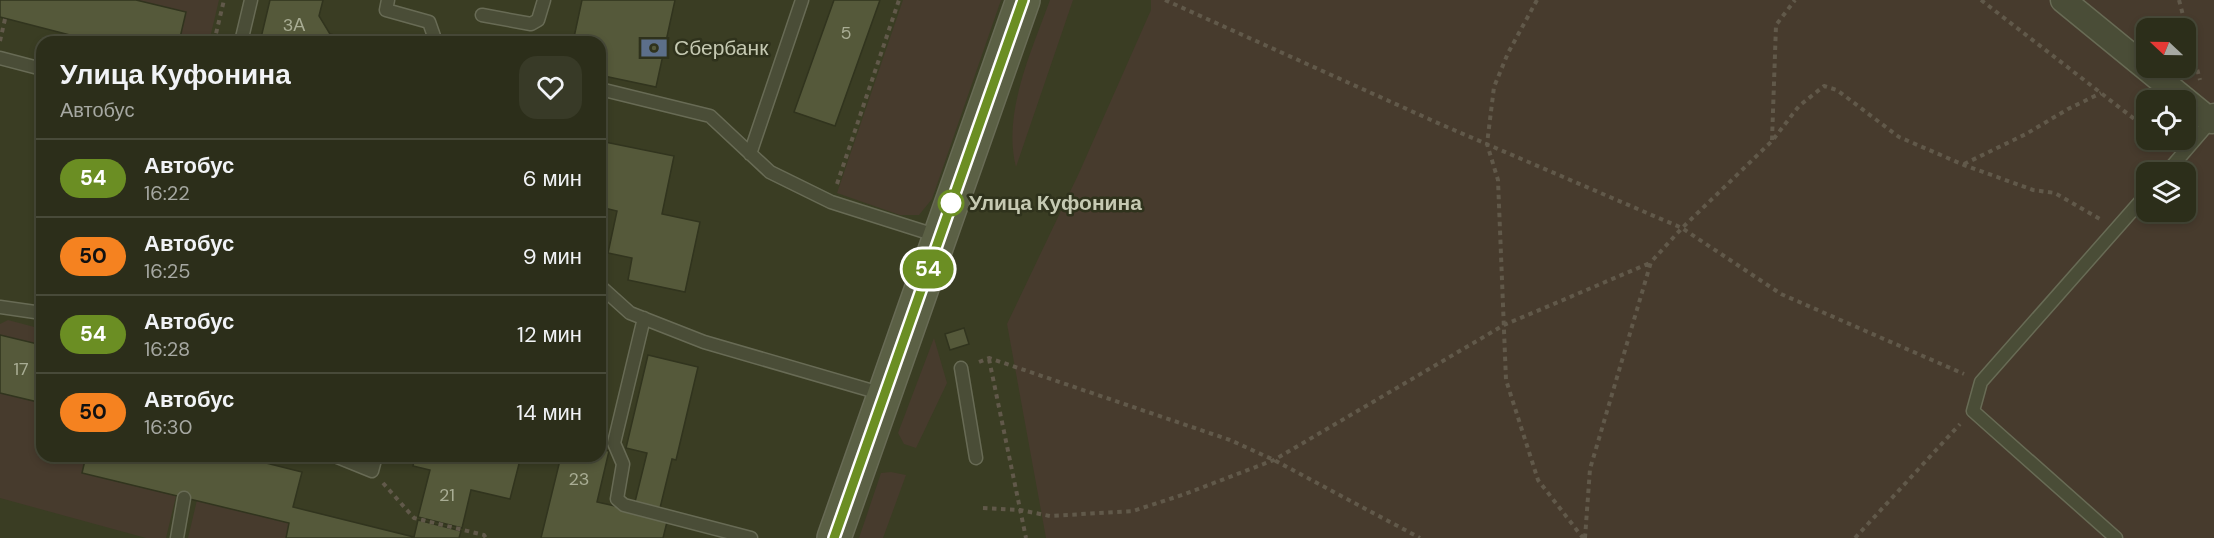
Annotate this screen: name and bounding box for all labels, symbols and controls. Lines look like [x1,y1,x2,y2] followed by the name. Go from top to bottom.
[283,13,305,37] house number: 3А
[2136,18,2196,78] north arrow
[2136,18,2196,222] map controls
[841,21,851,45] house number: 5
[639,33,669,63] bank icon: Сбербанк
[674,34,769,62] place label: Сбербанк
[60,56,291,93] text: Улица Куфонина
[519,56,582,119] button: heart
[2136,90,2196,150] button: locate
[60,97,134,123] text: Автобус
[144,151,234,180] text: Автобус
[2136,162,2196,222] button: layers
[80,164,106,192] text: 54
[523,164,582,193] text: 6 мин
[144,180,190,206] text: 16:22
[969,189,1142,217] place label: Улица Куфонина
[938,190,964,216] marker: Улица Куфонина
[144,229,234,258] text: Автобус
[79,242,107,270] text: 50
[523,242,582,271] text: 9 мин
[901,250,955,288] line badge: 54
[915,255,941,283] text: 54
[144,258,191,284] text: 16:25
[144,307,234,336] text: Автобус
[80,320,106,348] text: 54
[517,320,582,349] text: 12 мин
[144,336,190,362] text: 16:28
[13,357,29,381] house number: 17
[144,385,234,414] text: Автобус
[79,398,107,426] text: 50
[516,398,582,427] text: 14 мин
[144,414,192,440] text: 16:30
[568,467,590,491] house number: 23
[439,483,455,507] house number: 21

